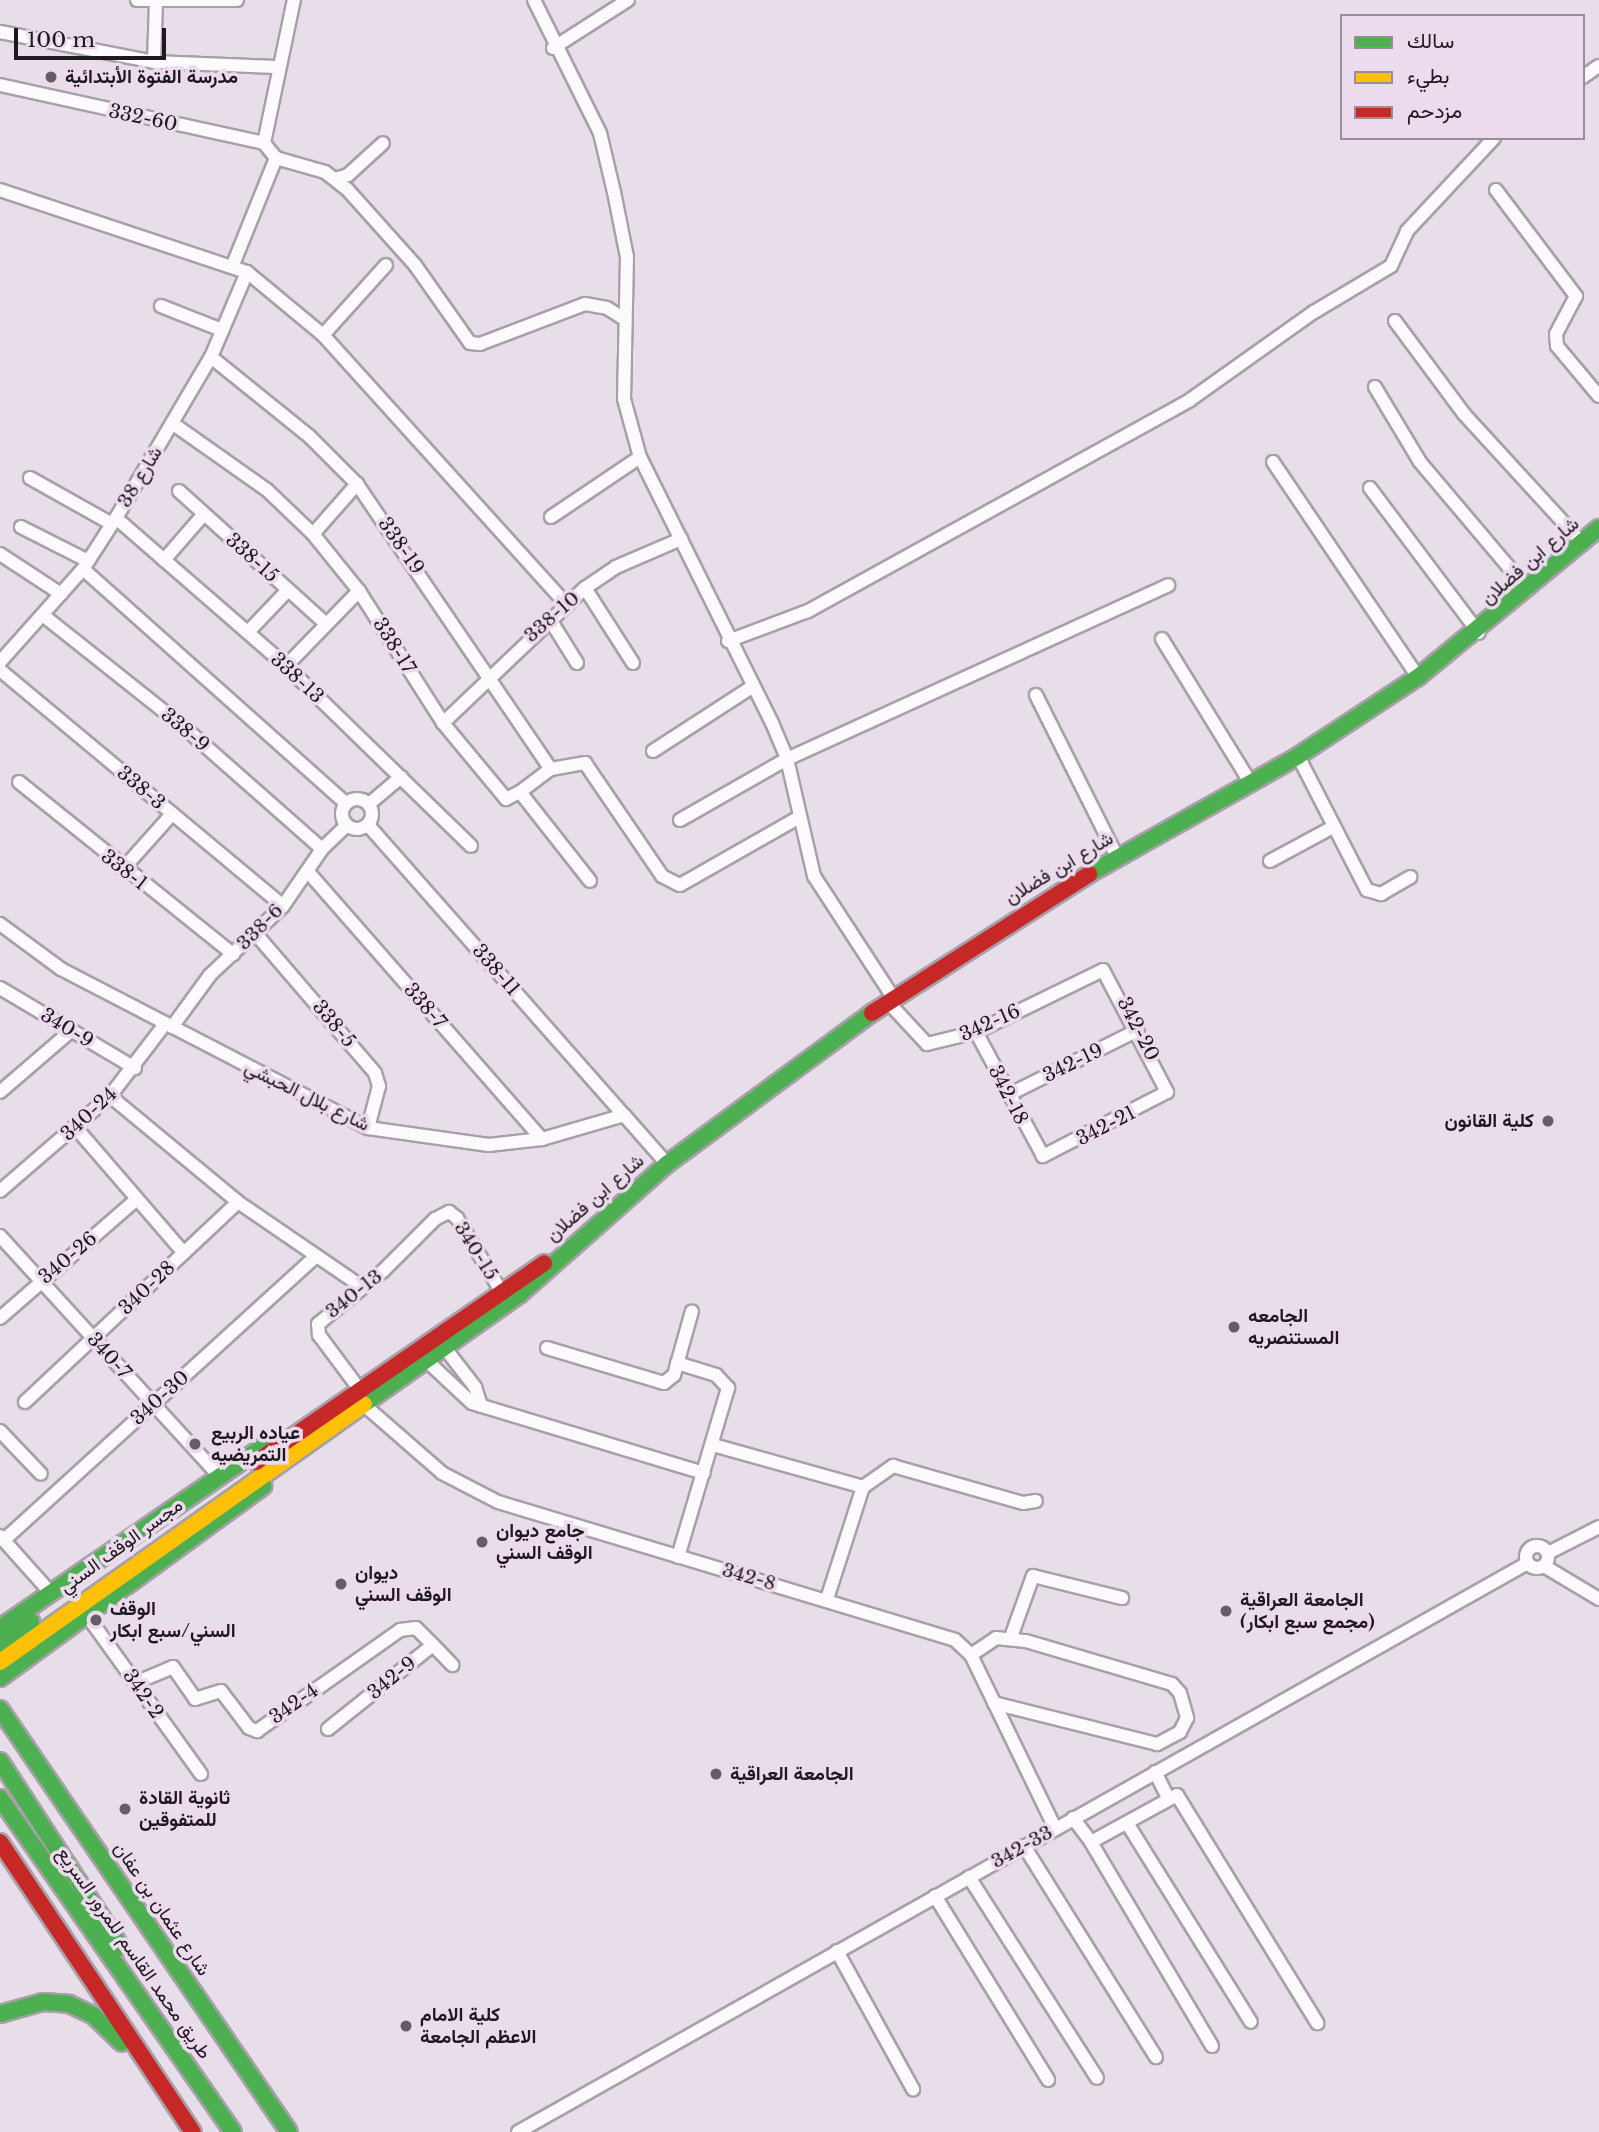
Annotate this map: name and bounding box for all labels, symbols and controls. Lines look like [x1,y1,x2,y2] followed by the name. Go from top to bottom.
[18,14,170,58] scale bar
[1340,14,1585,140] legend
[27,27,95,53] text: 100 m
[1407,28,1454,54] text: سالك
[1407,63,1450,89] text: بطيء
[65,66,238,88] place label: مدرسة الفتوة الأبتدائية
[43,69,59,85] marker: مدرسة الفتوة الأبتدائية
[1407,98,1462,124] text: مزدحم
[107,100,179,136] street label: 332-60
[113,442,167,512] street label: شارع 38
[1476,512,1584,610] street label: شارع ابن فضلان
[373,513,429,579] street label: 338-19
[221,528,283,588] street label: 338-15
[520,587,584,647] street label: 338-10
[368,614,420,678] street label: 338-17
[266,648,328,708] street label: 338-13
[156,703,214,757] street label: 338-9
[112,761,170,815] street label: 338-3
[1001,827,1117,909] street label: شارع ابن فضلان
[96,845,152,895] street label: 338-1
[232,899,288,955] street label: 338-6
[467,940,525,1000] street label: 338-11
[399,979,451,1033] street label: 338-7
[1112,993,1164,1065] street label: 342-20
[308,996,360,1052] street label: 338-5
[956,1000,1024,1046] street label: 342-16
[37,1003,97,1053] street label: 340-9
[1039,1039,1107,1087] street label: 342-19
[241,1056,373,1136] street label: شارع بلال الحبشي
[983,1062,1033,1128] street label: 342-18
[56,1082,122,1146] street label: 340-24
[1073,1101,1139,1151] street label: 342-21
[1445,1110,1534,1132] place label: كلية القانون
[1540,1113,1556,1129] marker: كلية القانون
[541,1149,649,1247] street label: شارع ابن فضلان
[449,1218,503,1284] street label: 340-15
[34,1227,102,1289] street label: 340-26
[114,1256,180,1320] street label: 340-28
[321,1265,387,1323] street label: 340-13
[1248,1305,1339,1349] place label: الجامعه المستنصريه
[1226,1319,1242,1335] marker: الجامعه المستنصريه
[82,1328,136,1384] street label: 340-7
[126,1366,194,1430] street label: 340-30
[211,1422,300,1466] place label: عياده الربيع التمريضيه
[185,1434,205,1454] marker: عياده الربيع التمريضيه
[55,1494,187,1598] street label: مجسر الوقف السني
[496,1520,593,1564] place label: جامع ديوان الوقف السني
[474,1534,490,1550] marker: جامع ديوان الوقف السني
[720,1558,778,1596] street label: 342-8
[355,1562,452,1606] place label: ديوان الوقف السني
[333,1576,349,1592] marker: ديوان الوقف السني
[1240,1589,1375,1633] place label: الجامعة العراقية (مجمع سبع ابكار)
[110,1598,236,1642] place label: الوقف السني/سبع ابكار
[1218,1603,1234,1619] marker: الجامعة العراقية (مجمع سبع ابكار)
[88,1612,104,1628] marker: الوقف السني/سبع ابكار
[363,1652,421,1704] street label: 342-9
[118,1665,168,1723] street label: 342-2
[265,1679,323,1729] street label: 342-4
[730,1763,854,1785] place label: الجامعة العراقية
[708,1766,724,1782] marker: الجامعة العراقية
[139,1787,230,1831] place label: ثانوية القادة للمتفوقين
[117,1801,133,1817] marker: ثانوية القادة للمتفوقين
[987,1821,1057,1873] street label: 342-33
[109,1838,215,1980] street label: شارع عثمان بن عفان
[52,1843,216,2063] street label: طريق محمد القاسم للمرور السريع
[420,2004,536,2048] place label: كلية الامام الاعظم الجامعة
[398,2018,414,2034] marker: كلية الامام الاعظم الجامعة

